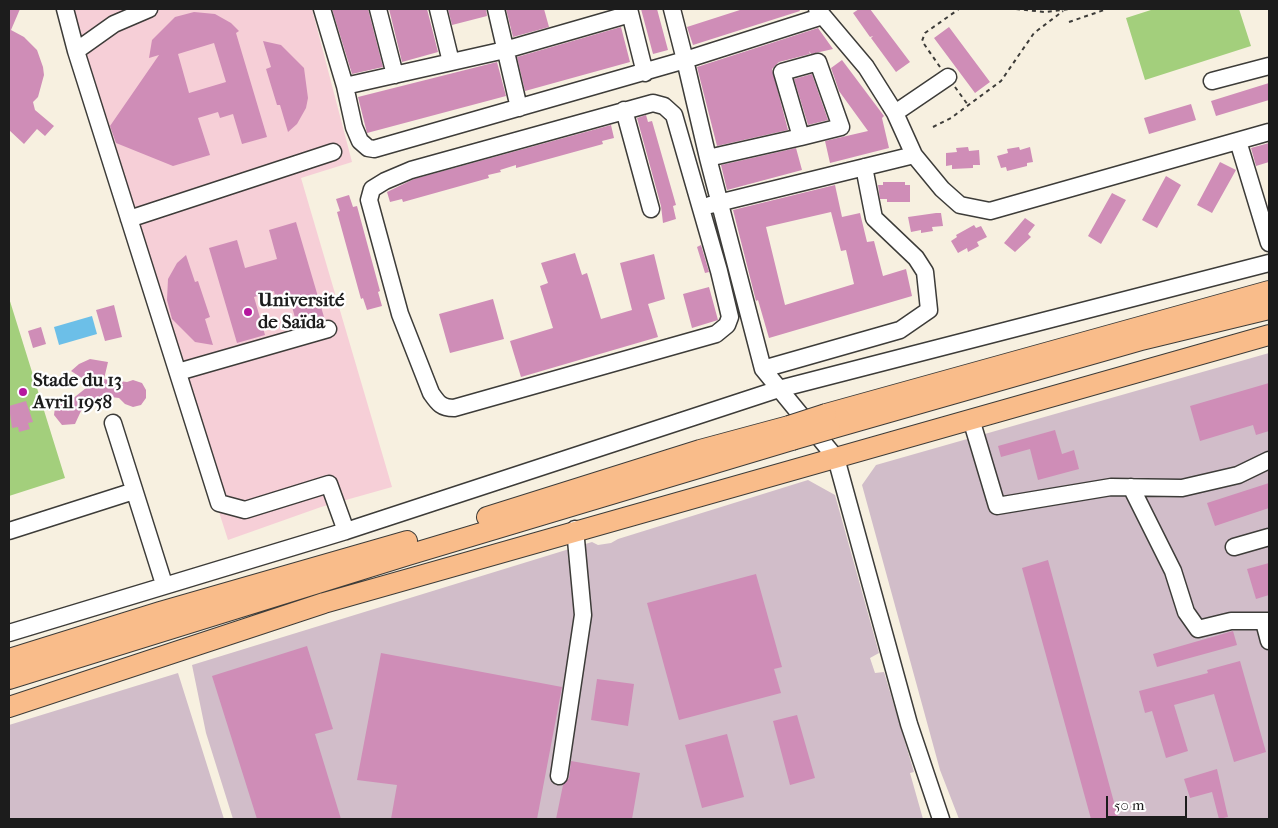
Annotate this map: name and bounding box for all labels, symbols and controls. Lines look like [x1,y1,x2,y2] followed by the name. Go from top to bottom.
[258,290,344,334] place label: Université de Saïda
[242,306,254,318] marker: Université de Saïda
[33,370,122,414] place label: Stade du 13 Avril 1958
[17,386,29,398] marker: Stade du 13 Avril 1958
[1108,786,1189,818] scale bar
[1114,796,1144,814] text: 50 m

